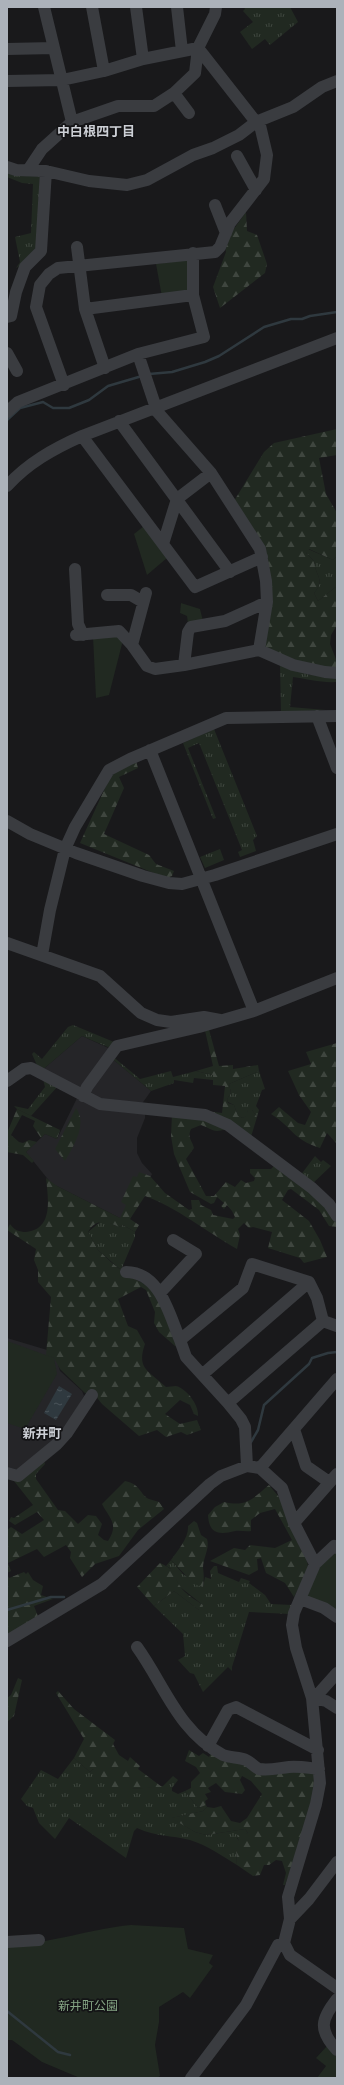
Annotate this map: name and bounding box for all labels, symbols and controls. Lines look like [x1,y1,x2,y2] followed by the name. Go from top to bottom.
[57,124,135,138] district label: 中白根四丁目
[22,1426,62,1440] district label: 新井町
[58,1999,118,2012] park label: 新井町公園

